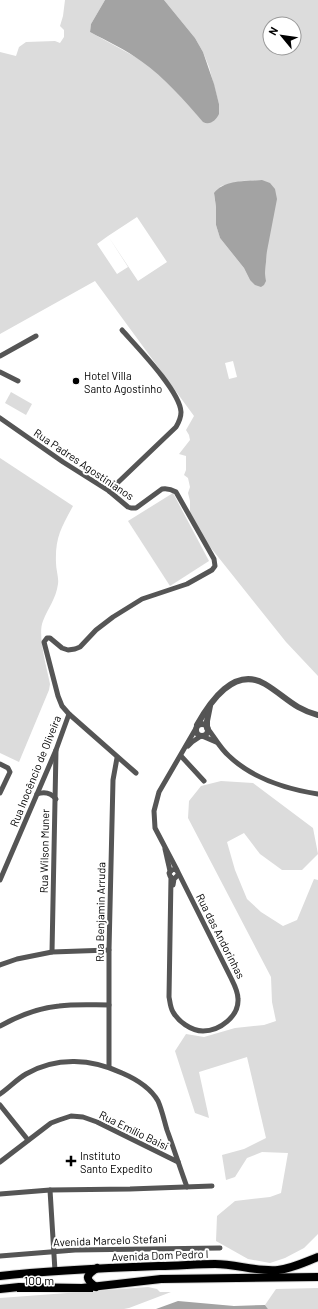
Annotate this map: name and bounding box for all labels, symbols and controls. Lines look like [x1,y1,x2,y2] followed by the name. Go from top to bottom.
[262,16,302,56] north arrow
[265,25,280,37] text: N
[84,369,162,395] place label: Hotel Villa Santo Agostinho
[71,376,81,386] marker: Hotel Villa Santo Agostinho
[32,426,136,502] street label: Rua Padres Agostinianos
[7,713,63,829] street label: Rua Inocêncio de Oliveira
[37,809,51,893] street label: Rua Wilson Muner
[93,862,107,962] street label: Rua Benjamin Arruda
[194,891,248,981] street label: Rua das Andorinhas
[97,1108,171,1152] street label: Rua Emílio Baisi
[80,1149,152,1175] place label: Instituto Santo Expedito
[65,1155,77,1167] marker: Instituto Santo Expedito
[53,1232,167,1248] street label: Avenida Marcelo Stefani
[111,1247,209,1263] street label: Avenida Dom Pedro I
[18,1267,92,1293] scale bar
[24,1273,54,1287] text: 100 m

